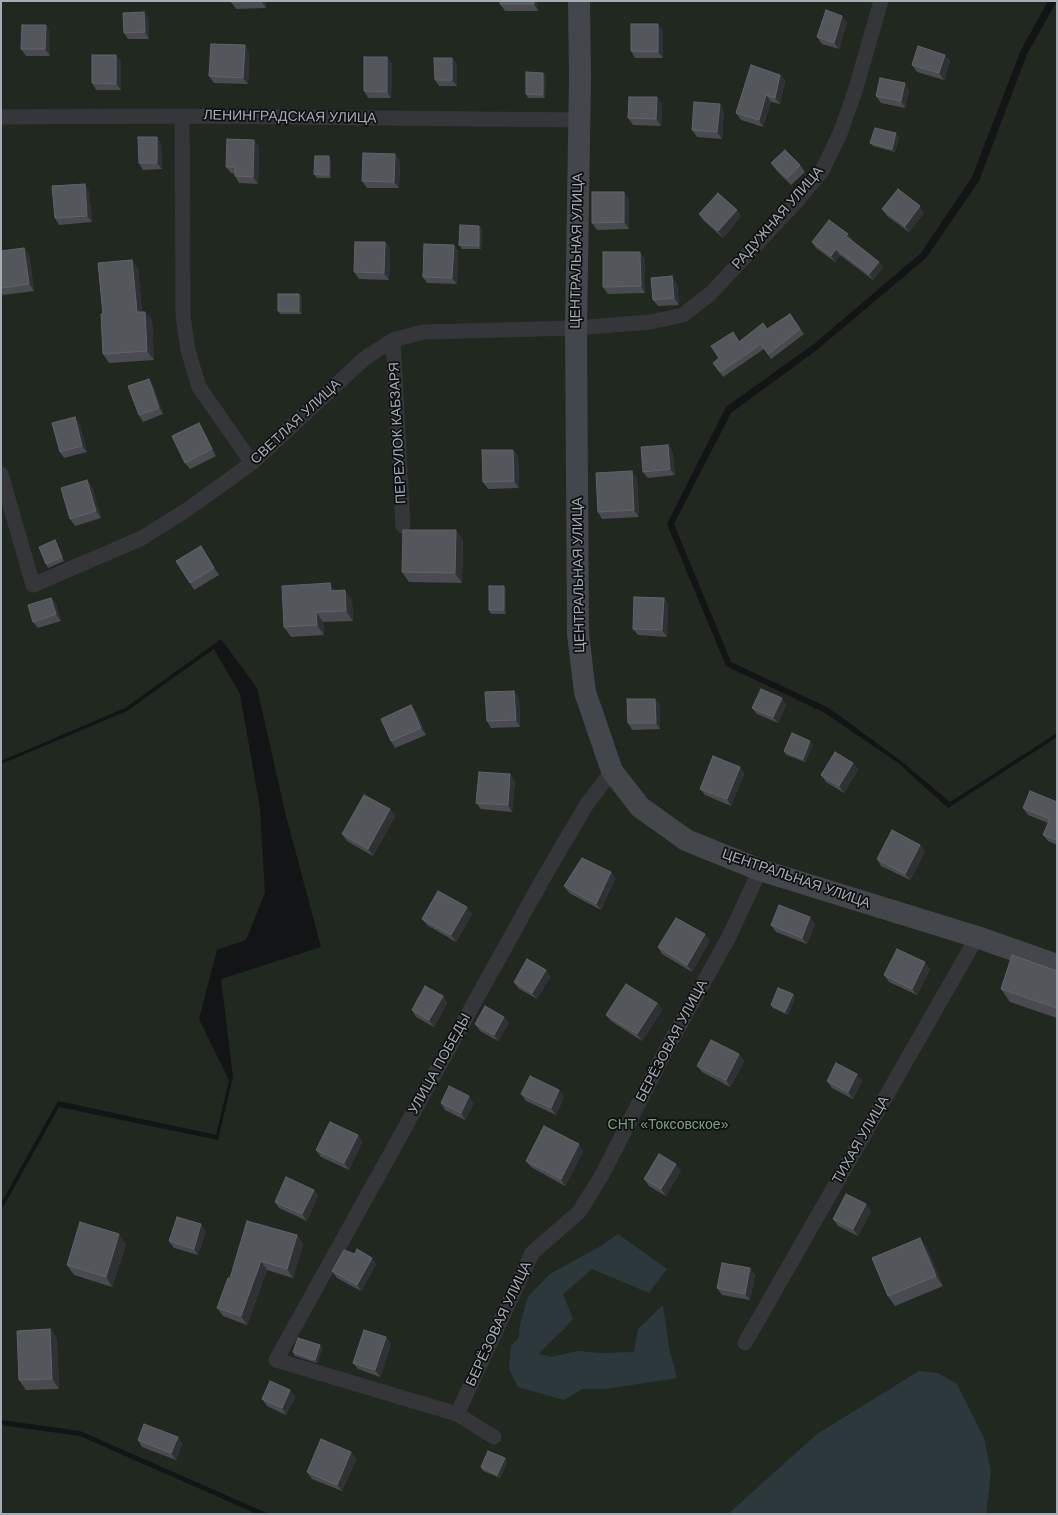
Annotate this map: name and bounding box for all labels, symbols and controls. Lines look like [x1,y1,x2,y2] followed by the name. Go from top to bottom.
[203,107,377,127] street label: ЛЕНИНГРАДСКАЯ УЛИЦА
[729,163,827,273] street label: РАДУЖНАЯ УЛИЦА
[567,173,587,329] street label: ЦЕНТРАЛЬНАЯ УЛИЦА
[386,362,410,504] street label: ПЕРЕУЛОК КАБЗАРЯ
[248,376,344,468] street label: СВЕТЛАЯ УЛИЦА
[569,497,589,653] street label: ЦЕНТРАЛЬНАЯ УЛИЦА
[720,846,872,912] street label: ЦЕНТРАЛЬНАЯ УЛИЦА
[633,977,711,1105] street label: БЕРЁЗОВАЯ УЛИЦА
[405,1011,475,1117] street label: УЛИЦА ПОБЕДЫ
[829,1093,893,1187] street label: ТИХАЯ УЛИЦА
[608,1117,728,1133] park label: СНТ «Токсовское»
[463,1259,535,1389] street label: БЕРЁЗОВАЯ УЛИЦА

